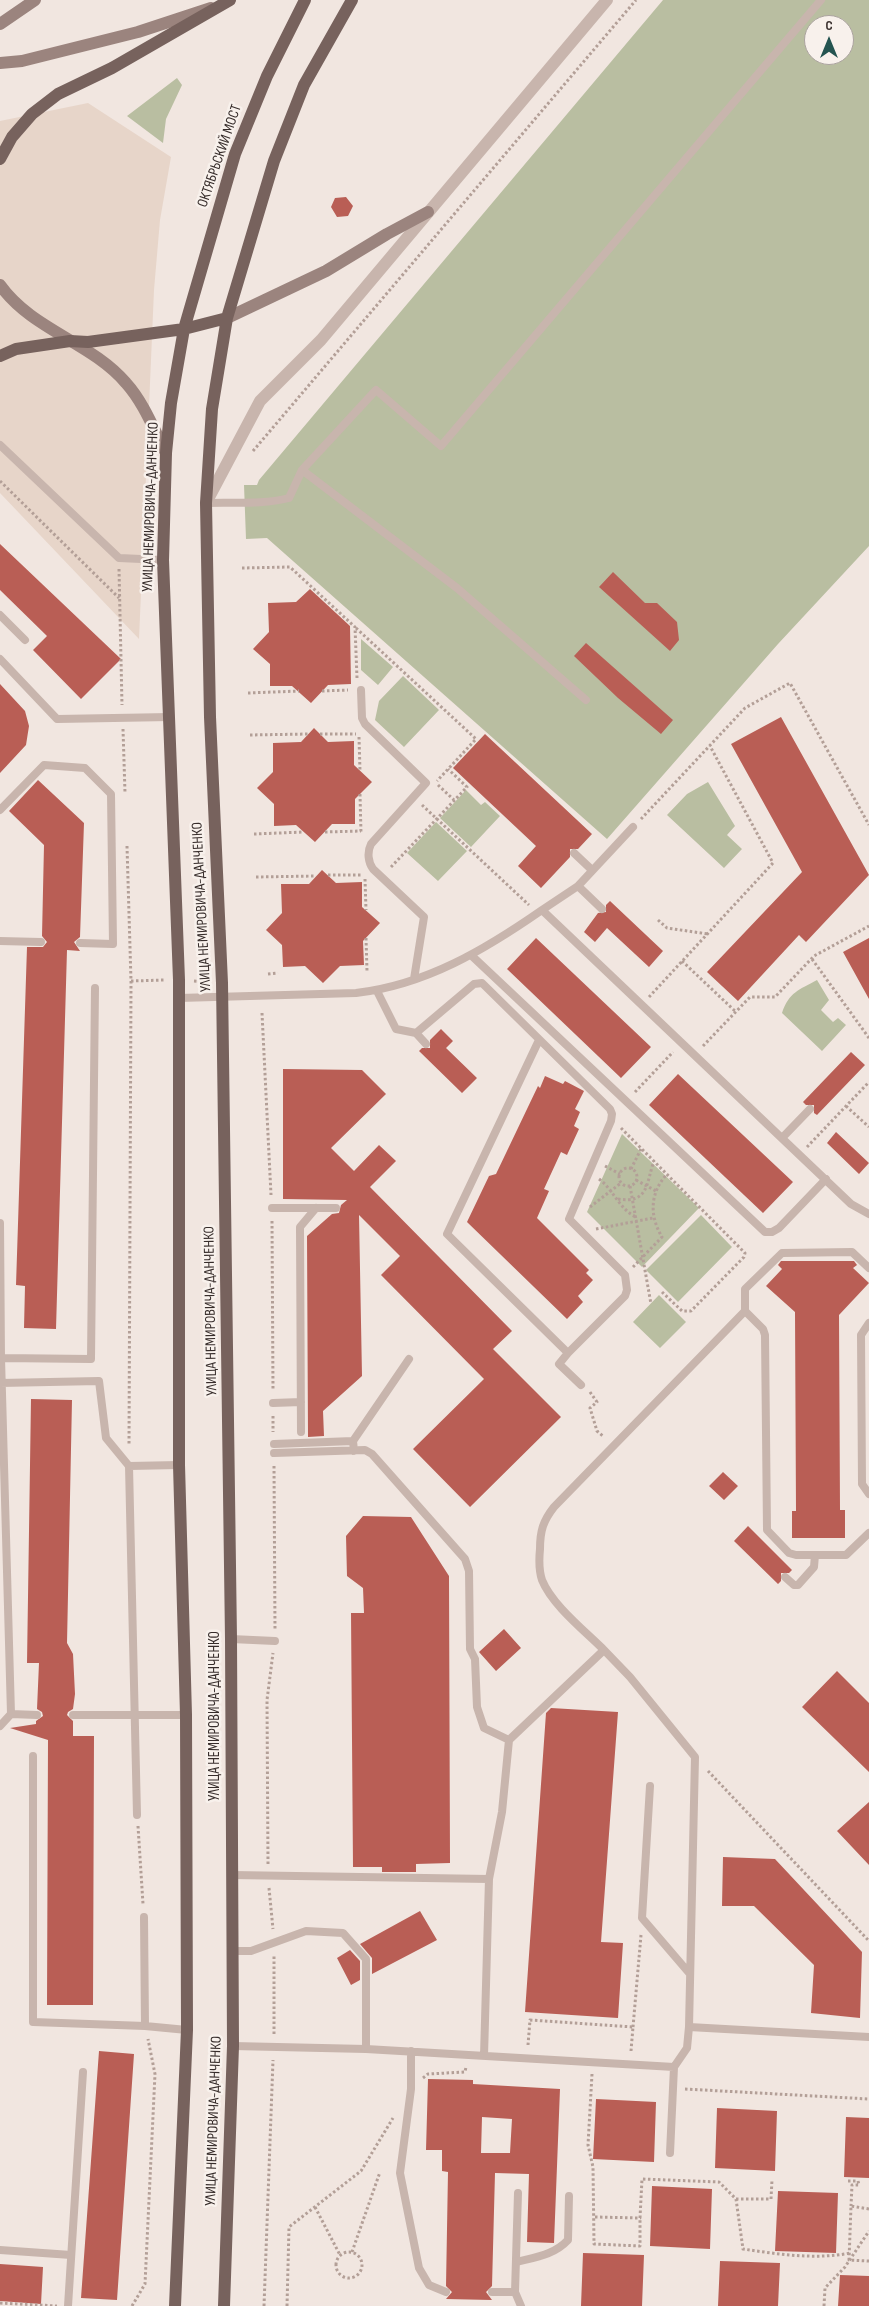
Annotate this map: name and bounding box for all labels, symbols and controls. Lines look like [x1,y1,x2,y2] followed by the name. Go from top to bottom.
[804,15,854,65] north arrow
[825,17,833,34] text: С
[194,102,246,210] street label: ОКТЯБРЬСКИЙ МОСТ
[139,422,163,592] street label: УЛИЦА НЕМИРОВИЧА-ДАНЧЕНКО
[189,822,215,992] street label: УЛИЦА НЕМИРОВИЧА-ДАНЧЕНКО
[201,1226,221,1396] street label: УЛИЦА НЕМИРОВИЧА-ДАНЧЕНКО
[206,1631,224,1801] street label: УЛИЦА НЕМИРОВИЧА-ДАНЧЕНКО
[202,2036,226,2206] street label: УЛИЦА НЕМИРОВИЧА-ДАНЧЕНКО

